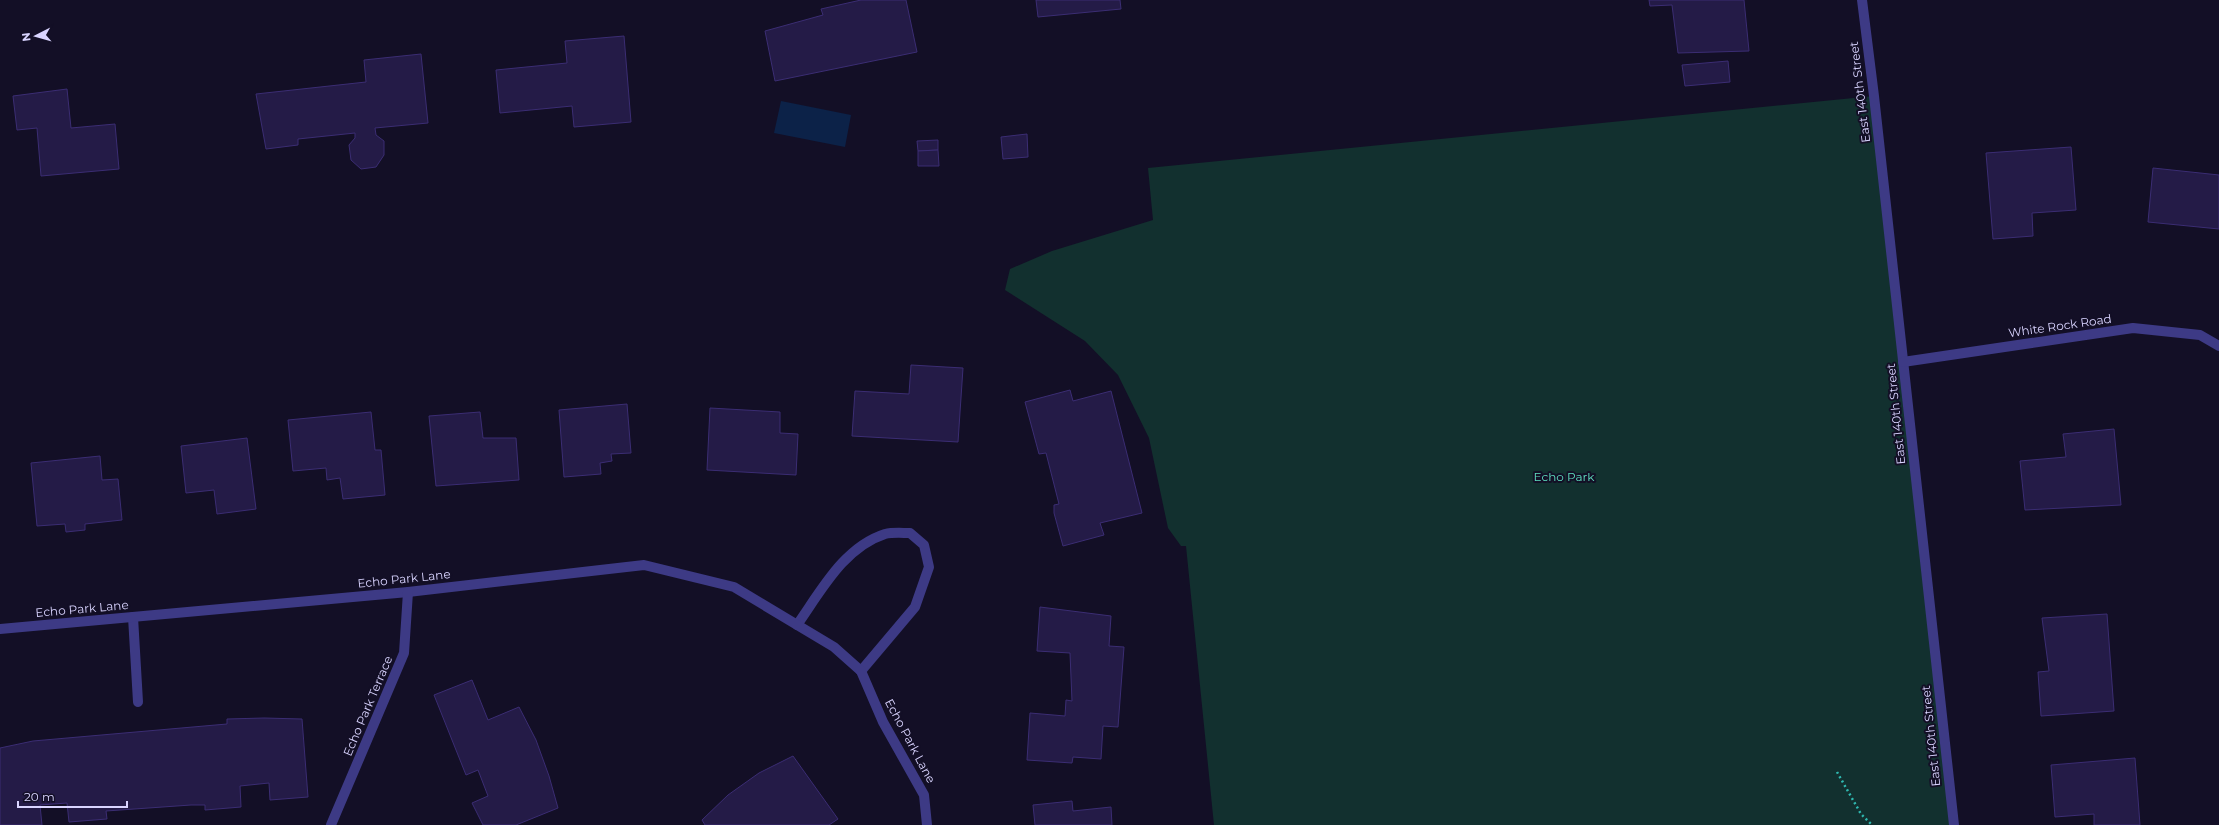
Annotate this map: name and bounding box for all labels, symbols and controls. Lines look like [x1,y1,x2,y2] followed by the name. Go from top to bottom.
[16,16,56,56] north arrow
[19,32,33,42] text: N
[1846,41,1873,143] street label: East 140th Street
[2007,311,2112,340] street label: White Rock Road
[1883,363,1908,465] street label: East 140th Street
[1534,469,1595,484] park label: Echo Park
[357,566,451,591] street label: Echo Park Lane
[35,597,129,620] street label: Echo Park Lane
[340,653,395,758] street label: Echo Park Terrace
[1918,685,1943,787] street label: East 140th Street
[882,696,939,786] street label: Echo Park Lane
[18,783,127,809] scale bar
[24,789,55,804] text: 20 m

